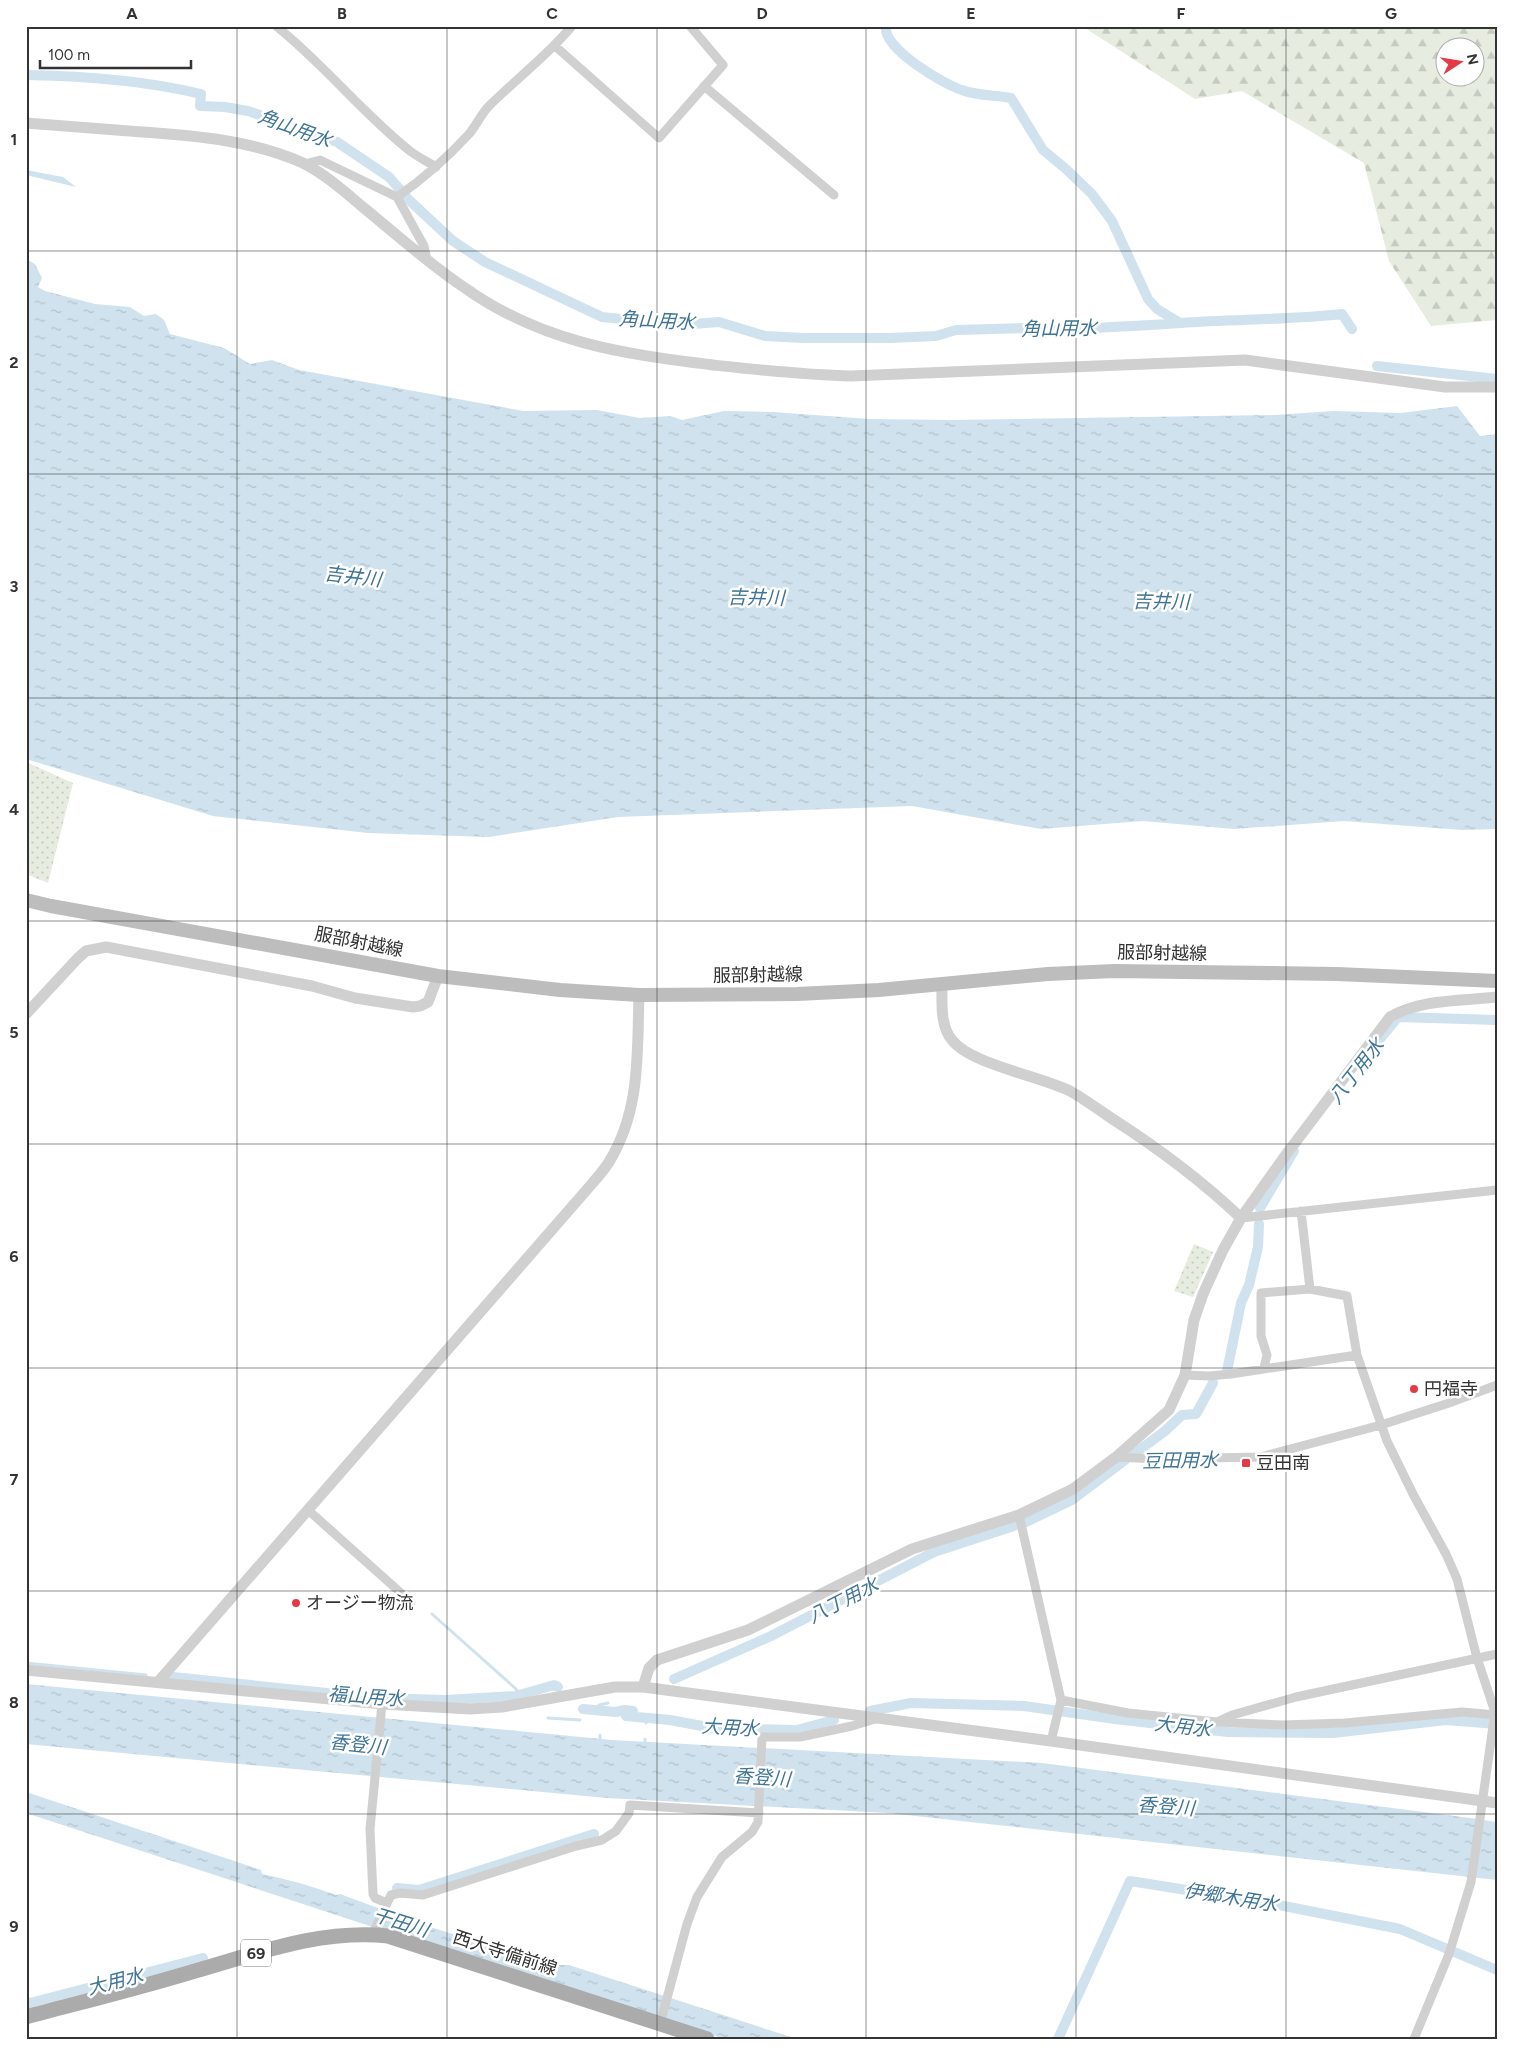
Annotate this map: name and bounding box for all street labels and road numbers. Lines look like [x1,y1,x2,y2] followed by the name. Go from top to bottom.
[313,923,405,961] street label: 服部射越線
[1117,941,1207,965] street label: 服部射越線
[713,963,803,987] street label: 服部射越線
[450,1926,560,1980] street label: 西大寺備前線
[241,1940,271,1966] road number: 69

